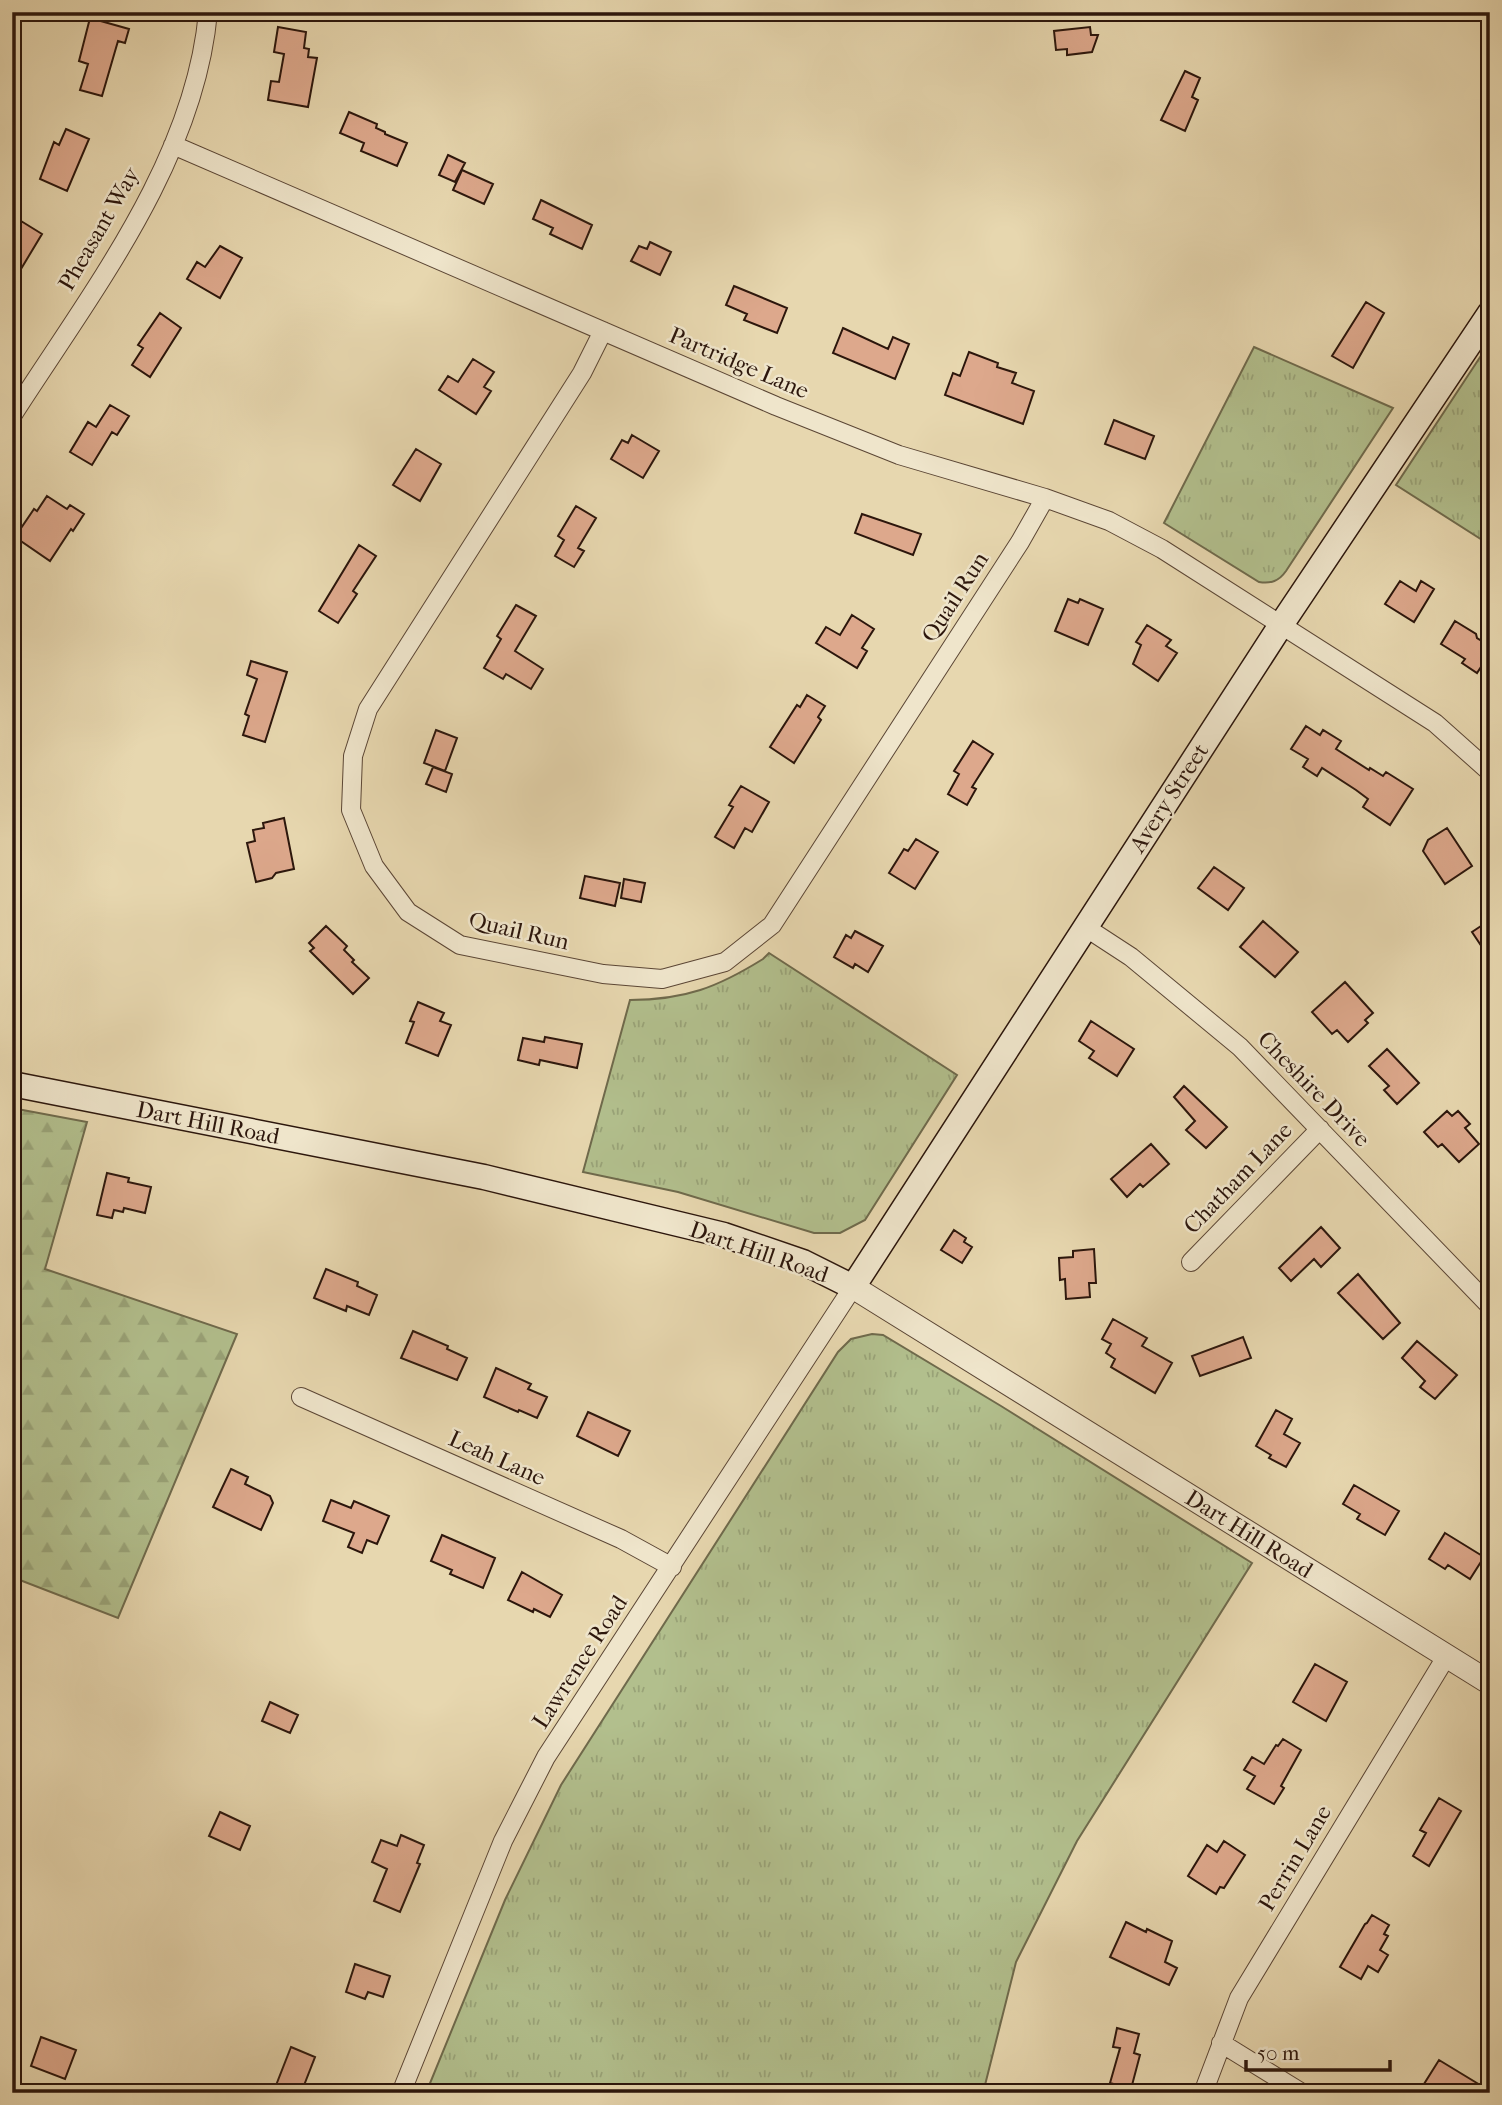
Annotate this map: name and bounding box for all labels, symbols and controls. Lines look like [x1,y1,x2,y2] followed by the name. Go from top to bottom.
[53,162,145,295] street label: Pheasant Way
[665,321,813,405] street label: Partridge Lane
[916,546,994,647] street label: Quail Run
[1123,738,1214,858] street label: Avery Street
[466,906,572,956] street label: Quail Run
[1252,1026,1376,1152] street label: Cheshire Drive
[134,1096,282,1150] street label: Dart Hill Road
[1178,1117,1298,1239] street label: Chatham Lane
[686,1216,832,1289] street label: Dart Hill Road
[444,1425,550,1491] street label: Leah Lane
[1180,1484,1318,1584] street label: Dart Hill Road
[527,1590,633,1734] street label: Lawrence Road
[1253,1800,1337,1916] street label: Perrin Lane
[1246,2028,1390,2072] scale bar
[1257,2041,1300,2065] text: 50 m

